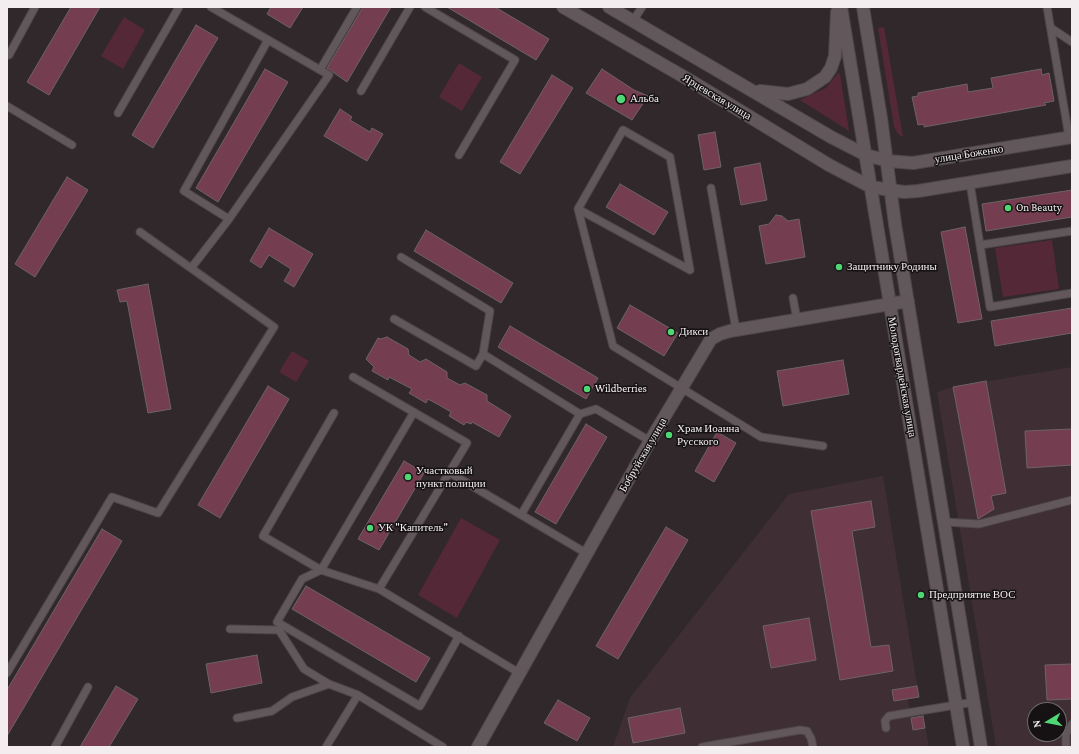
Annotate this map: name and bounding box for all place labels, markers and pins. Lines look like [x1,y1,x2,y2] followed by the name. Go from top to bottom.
[630,92,659,106] place label: Альба
[615,93,627,105] marker: Альба
[1016,201,1062,215] place label: On Beauty
[1003,203,1013,213] marker: On Beauty
[847,260,937,274] place label: Защитнику Родины
[834,262,844,272] marker: Защитнику Родины
[679,325,708,339] place label: Дикси
[666,327,676,337] marker: Дикси
[595,382,647,396] place label: Wildberries
[582,384,592,394] marker: Wildberries
[677,422,739,448] place label: Храм Иоанна Русского
[664,430,674,440] marker: Храм Иоанна Русского
[416,464,486,490] place label: Участковый пункт полиции
[403,472,413,482] marker: Участковый пункт полиции
[378,521,448,535] place label: УК "Капитель"
[365,523,375,533] marker: УК "Капитель"
[929,588,1016,602] place label: Предприятие ВОС
[916,590,926,600] marker: Предприятие ВОС

